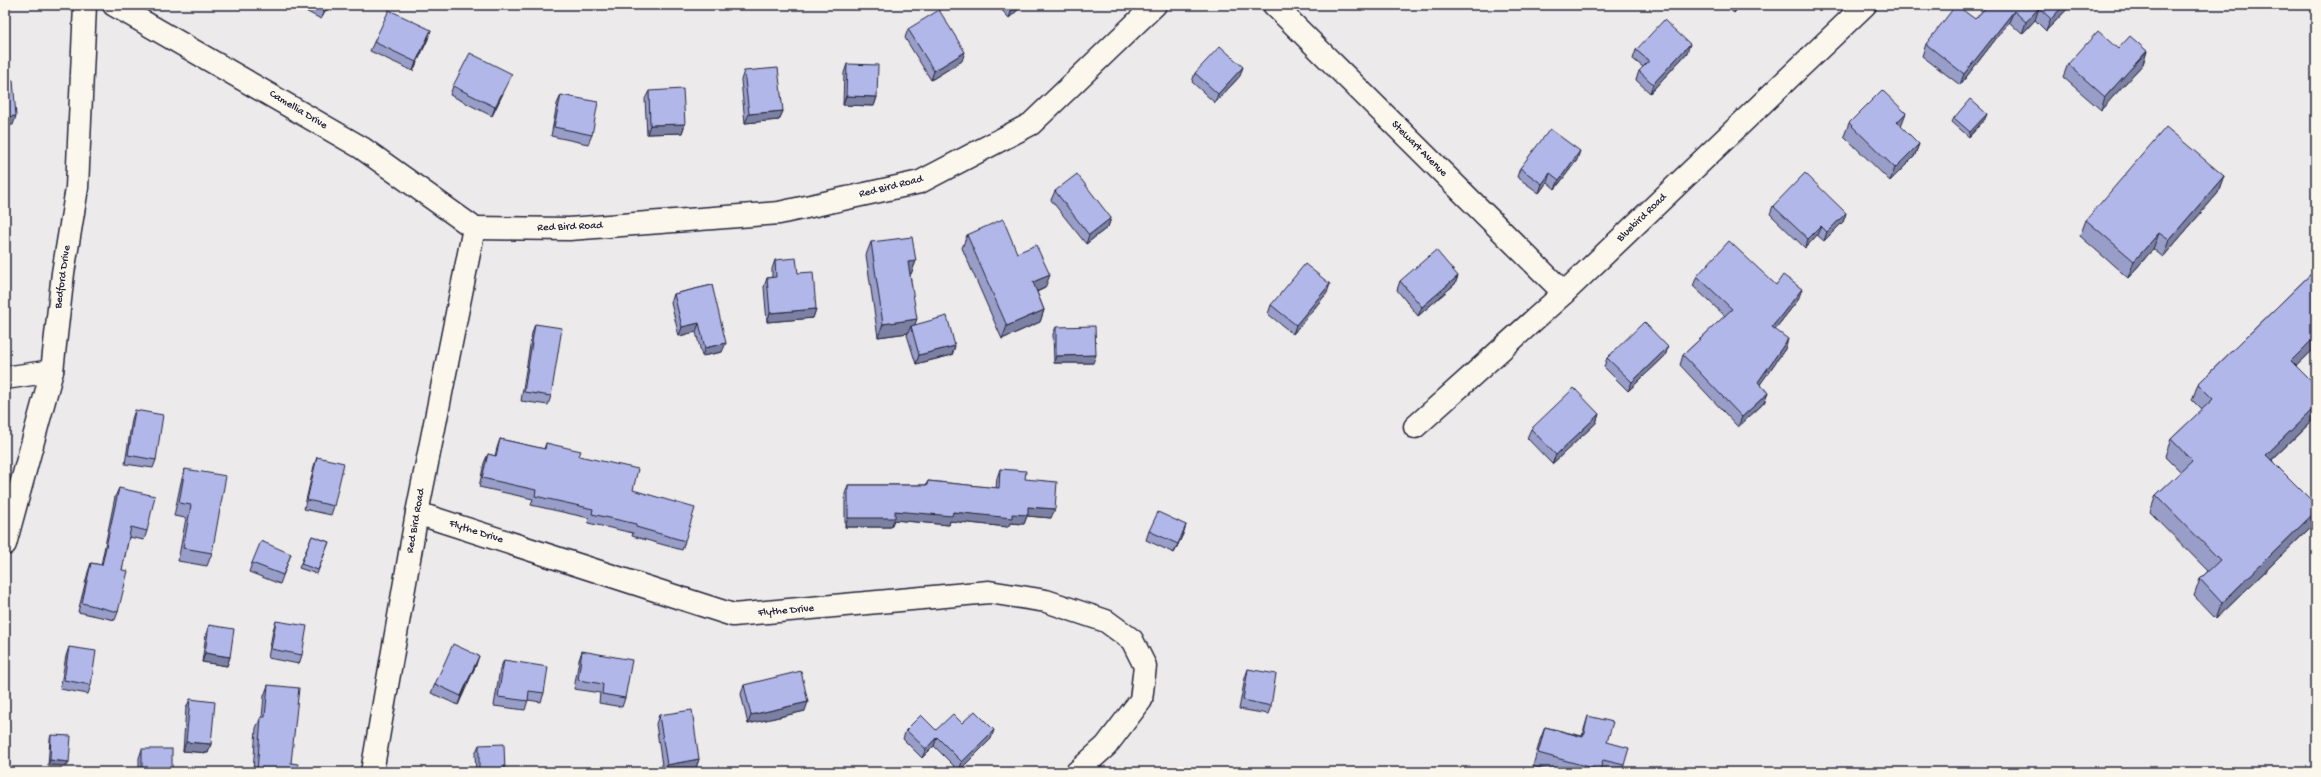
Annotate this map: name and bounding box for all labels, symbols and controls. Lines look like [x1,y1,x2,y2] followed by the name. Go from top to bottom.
[267,88,329,132] street label: Camellia Drive
[1389,119,1450,180] street label: Stewart Avenue
[858,173,926,201] street label: Red Bird Road
[1614,190,1670,245] street label: Bluebird Road
[537,220,604,234] street label: Red Bird Road
[51,244,73,310] street label: Bedford Drive
[404,486,428,554] street label: Red Bird Road
[446,517,505,546] street label: Flythe Drive
[757,603,815,620] street label: Flythe Drive

